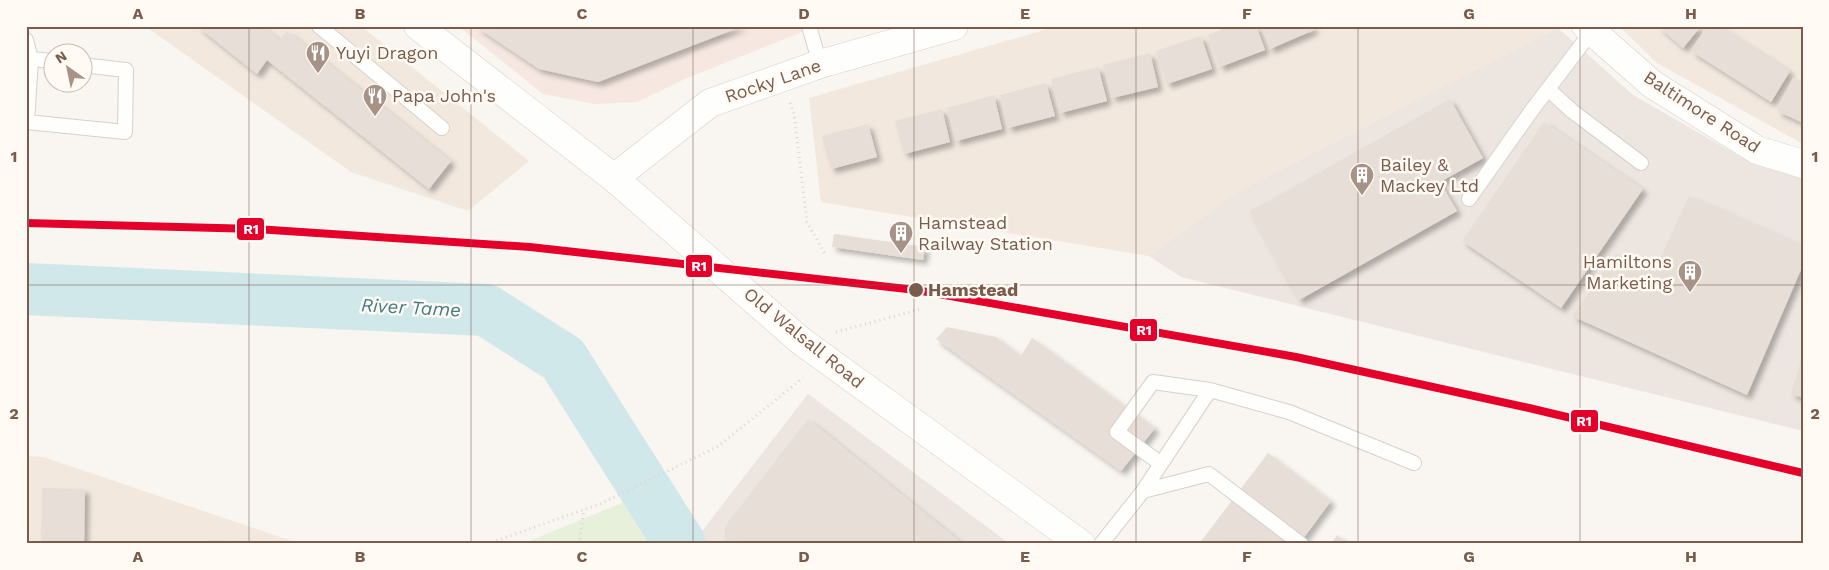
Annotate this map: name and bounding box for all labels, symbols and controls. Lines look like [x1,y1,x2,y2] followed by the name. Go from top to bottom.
[133,4,144,23] text: A
[355,4,366,23] text: B
[577,4,588,23] text: C
[798,4,810,23] text: D
[1020,4,1030,23] text: E
[1242,4,1252,23] text: F
[1463,4,1475,23] text: G
[1685,4,1697,23] text: H
[305,40,331,74] restaurant icon: Yuyi Dragon
[42,42,92,92] north arrow
[336,42,438,63] place label: Yuyi Dragon
[52,48,70,67] text: N
[722,54,824,107] street label: Rocky Lane
[1640,66,1765,157] street label: Baltimore Road
[362,83,388,117] restaurant icon: Papa John's
[392,85,496,106] place label: Papa John's
[11,147,17,166] text: 1
[1812,147,1818,166] text: 1
[1380,154,1479,196] place label: Bailey & Mackey Ltd
[1349,162,1375,196] building icon: Bailey & Mackey Ltd
[918,212,1053,254] place label: Hamstead Railway Station
[236,217,265,241] line badge: R1
[888,220,914,254] building icon: Hamstead Railway Station
[243,221,259,237] text: R1
[1583,251,1672,293] place label: Hamiltons Marketing
[685,254,713,278] line badge: R1
[691,258,707,274] text: R1
[1677,259,1703,293] building icon: Hamiltons Marketing
[928,279,1018,300] place label: Hamstead
[907,281,925,299] marker: Hamstead
[740,283,869,392] street label: Old Walsall Road
[360,293,462,322] water label: River Tame
[1129,318,1158,342] line badge: R1
[1136,322,1152,338] text: R1
[9,404,19,423] text: 2
[1810,404,1820,423] text: 2
[1570,409,1599,433] line badge: R1
[1576,413,1592,429] text: R1
[133,547,144,566] text: A
[355,547,366,566] text: B
[577,547,588,566] text: C
[798,547,810,566] text: D
[1020,547,1030,566] text: E
[1242,547,1252,566] text: F
[1463,547,1475,566] text: G
[1685,547,1697,566] text: H

